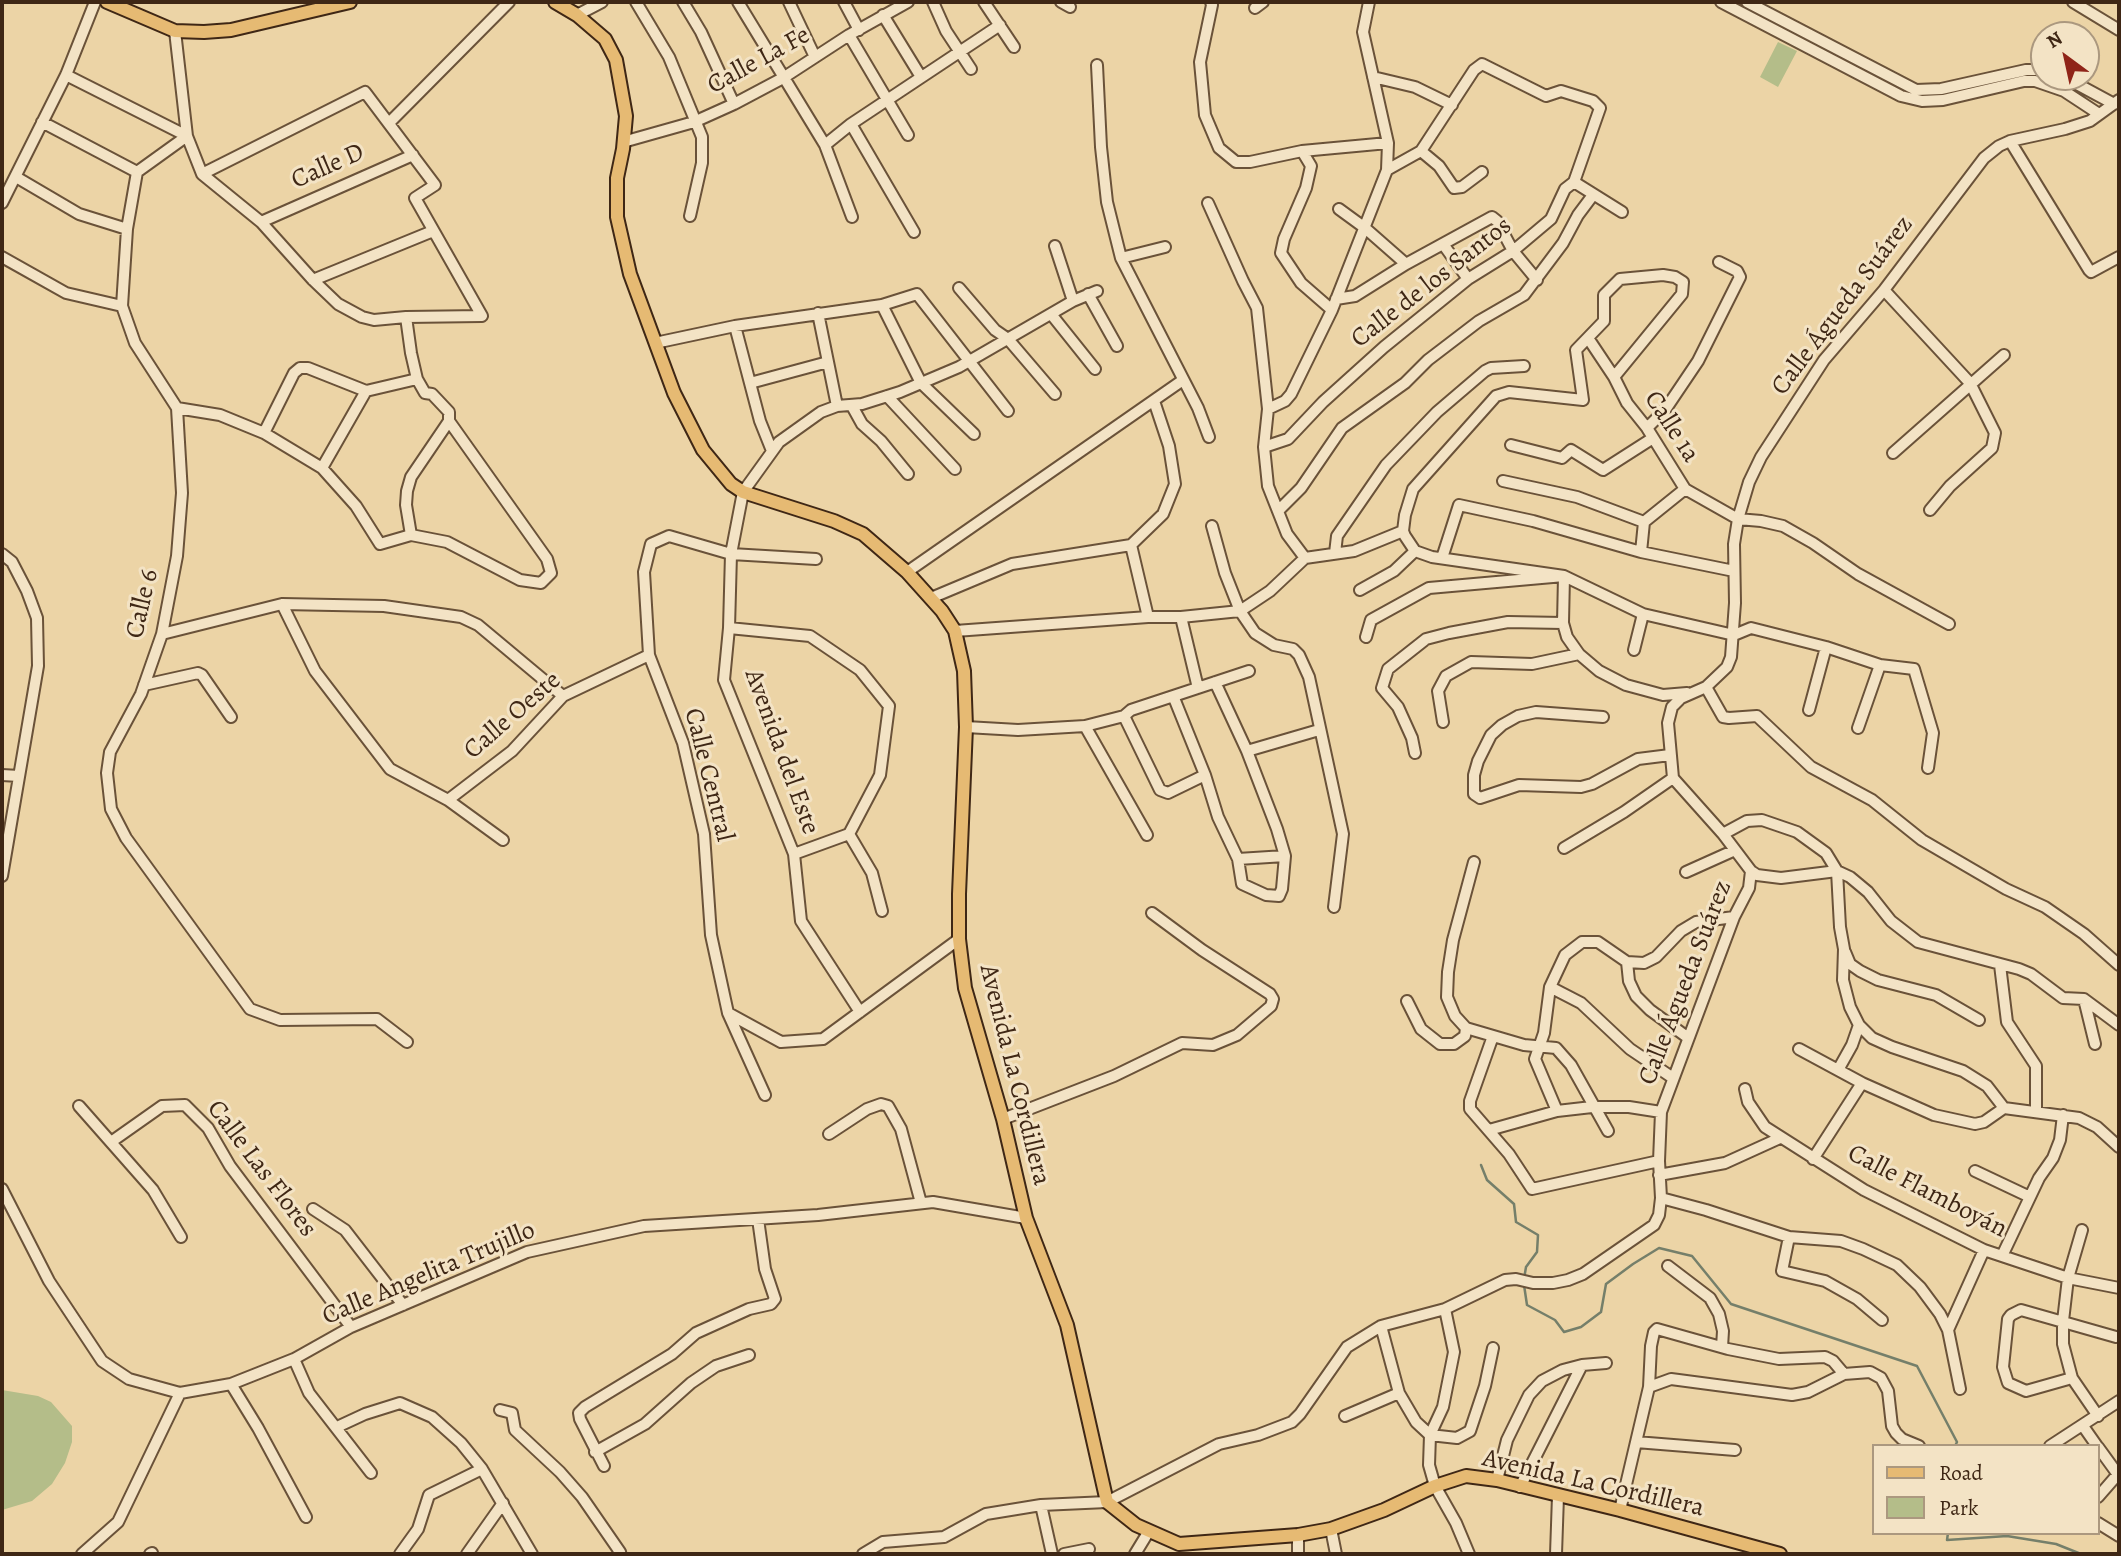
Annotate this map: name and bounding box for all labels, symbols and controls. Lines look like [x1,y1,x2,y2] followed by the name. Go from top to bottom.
[702,20,816,102] street label: Calle La Fe
[2030,21,2100,91] north arrow
[2042,25,2068,55] text: N
[287,137,369,197] street label: Calle D
[1765,210,1921,402] street label: Calle Águeda Suárez
[1346,211,1518,355] street label: Calle de los Santos
[1636,385,1706,469] street label: Calle 1a
[120,566,166,642] street label: Calle 6
[458,665,568,767] street label: Calle Oeste
[737,665,825,839] street label: Avenida del Este
[676,705,740,845] street label: Calle Central
[1633,876,1739,1090] street label: Calle Águeda Suárez
[971,961,1057,1189] street label: Avenida La Cordillera
[199,1094,323,1244] street label: Calle Las Flores
[1842,1138,2012,1246] street label: Calle Flamboyán
[318,1215,540,1333] street label: Calle Angelita Trujillo
[1479,1443,1707,1525] street label: Avenida La Cordillera
[1872,1444,2100,1535] legend
[1939,1459,1983,1487] text: Road
[1939,1494,1978,1522] text: Park

